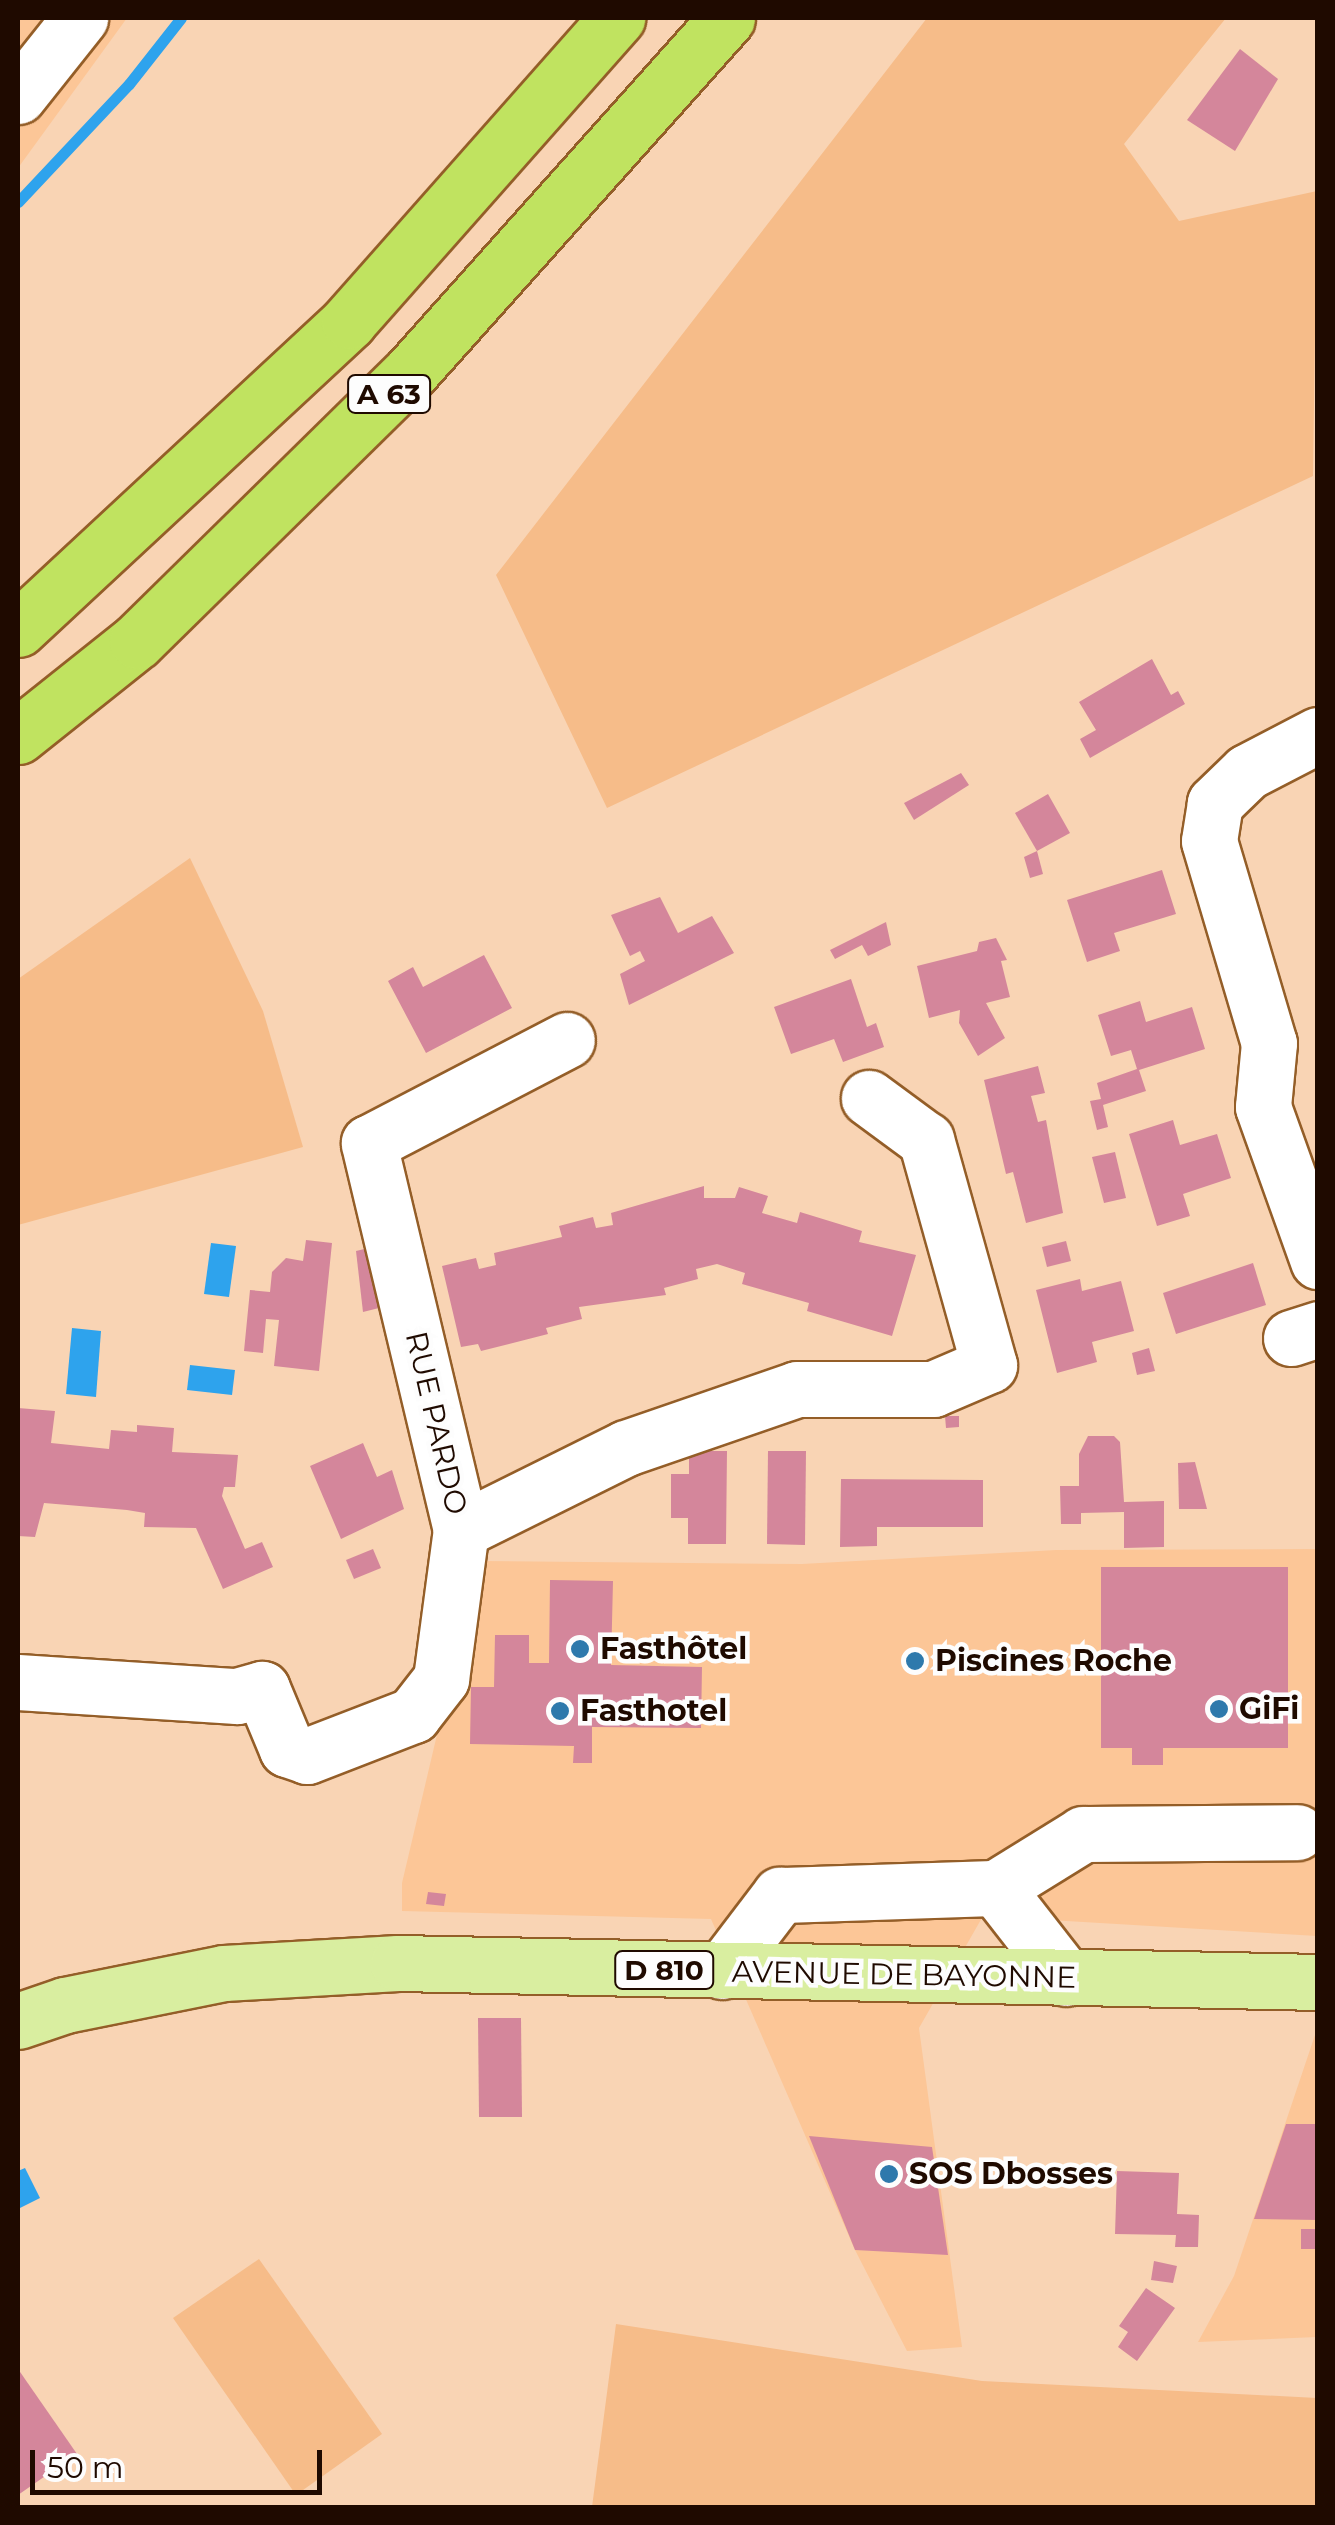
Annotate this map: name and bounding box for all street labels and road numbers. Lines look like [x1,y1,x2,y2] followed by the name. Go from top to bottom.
[346,371,432,417] road number: A 63
[397,1328,475,1518] street label: RUE PARDO
[614,1947,714,1993] road number: D 810
[731,1954,1077,1996] street label: AVENUE DE BAYONNE

